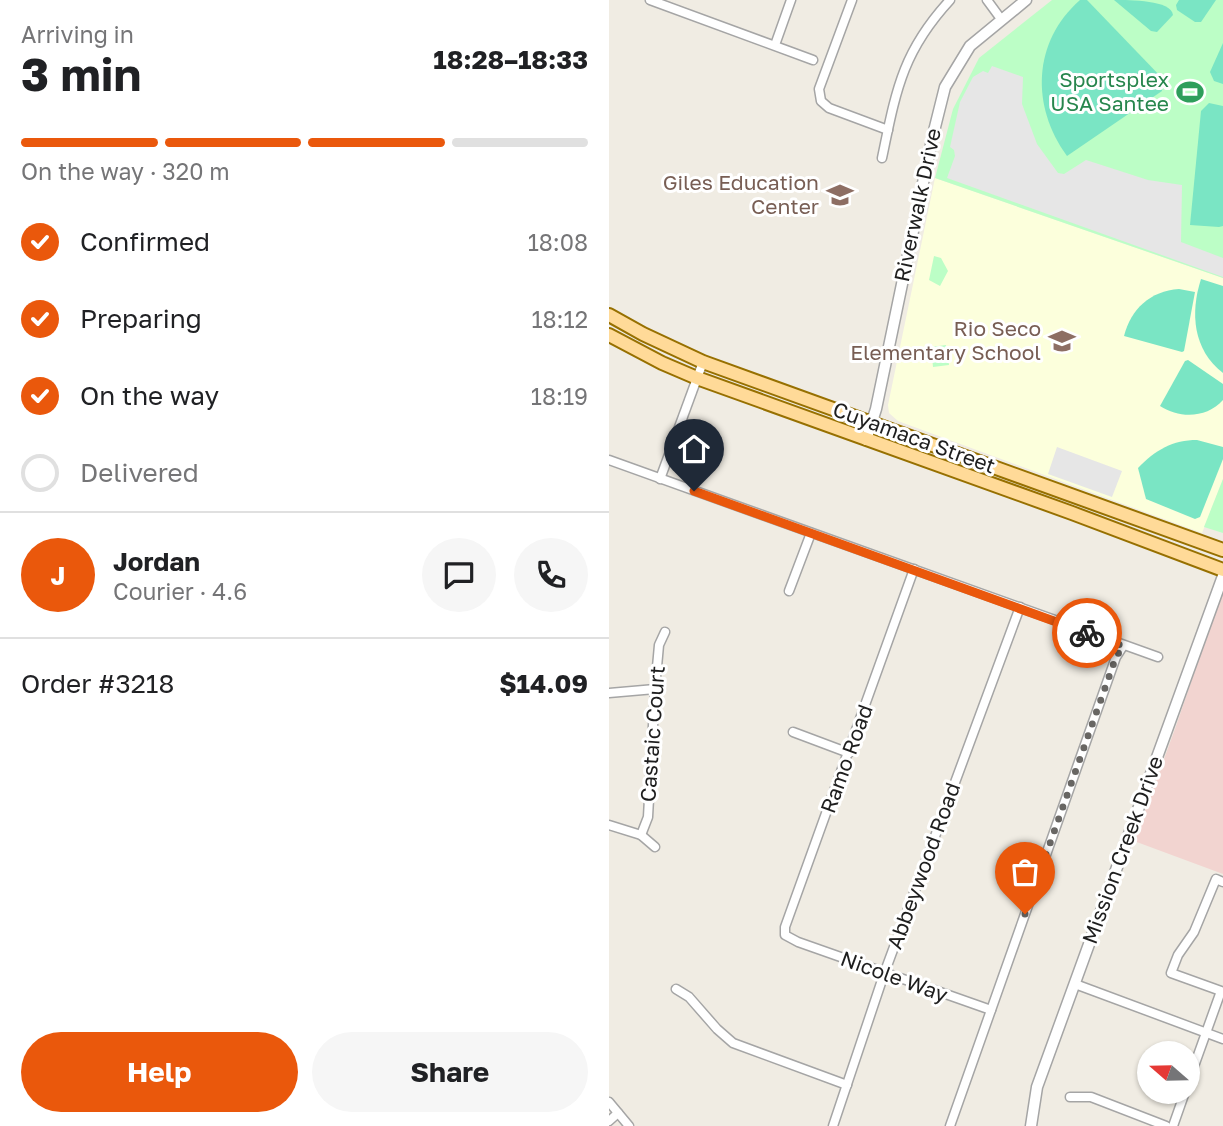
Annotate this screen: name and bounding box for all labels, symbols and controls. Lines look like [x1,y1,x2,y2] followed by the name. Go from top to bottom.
[21,20,134,48] text: Arriving in
[433,44,588,75] text: 18:28–18:33
[21,46,141,101] text: 3 min
[1050,66,1169,116] place label: Sportsplex USA Santee
[1175,77,1205,107] sports icon: Sportsplex USA Santee
[888,126,946,284] street label: Riverwalk Drive
[21,157,230,185] text: On the way · 320 m
[663,169,819,219] place label: Giles Education Center
[825,180,855,210] school or university icon: Giles Education Center
[21,223,59,261] icon: check
[80,226,210,257] text: Confirmed
[528,228,588,256] text: 18:08
[21,300,59,338] icon: check
[80,303,202,334] text: Preparing
[531,305,588,333] text: 18:12
[850,315,1041,365] place label: Rio Seco Elementary School
[1047,326,1077,356] school or university icon: Rio Seco Elementary School
[21,377,59,415] icon: check
[80,380,219,411] text: On the way
[531,382,588,410] text: 18:19
[829,396,999,479] street label: Cuyamaca Street
[664,419,724,491] pin
[675,430,713,468] icon: home
[80,457,199,488] text: Delivered
[422,538,496,612] button: chat
[514,538,588,612] button: phone
[113,546,200,577] text: Jordan
[51,560,65,591] text: J
[113,577,247,605] text: Courier · 4.6
[1052,598,1122,668] courier
[1068,614,1106,652] icon: bike
[634,665,670,803] street label: Castaic Court
[21,668,174,699] text: Order #3218
[499,668,588,699] text: $14.09
[814,701,878,817] street label: Ramo Road
[1076,752,1168,947] street label: Mission Creek Drive
[881,779,965,953] street label: Abbeywood Road
[995,842,1055,914] pin
[1006,853,1044,891] icon: bag
[837,945,952,1008] street label: Nicole Way
[21,1032,298,1112] button: Help
[312,1032,588,1112] button: Share
[1137,1041,1201,1104] north arrow
[1137,1041,1200,1104] map controls

